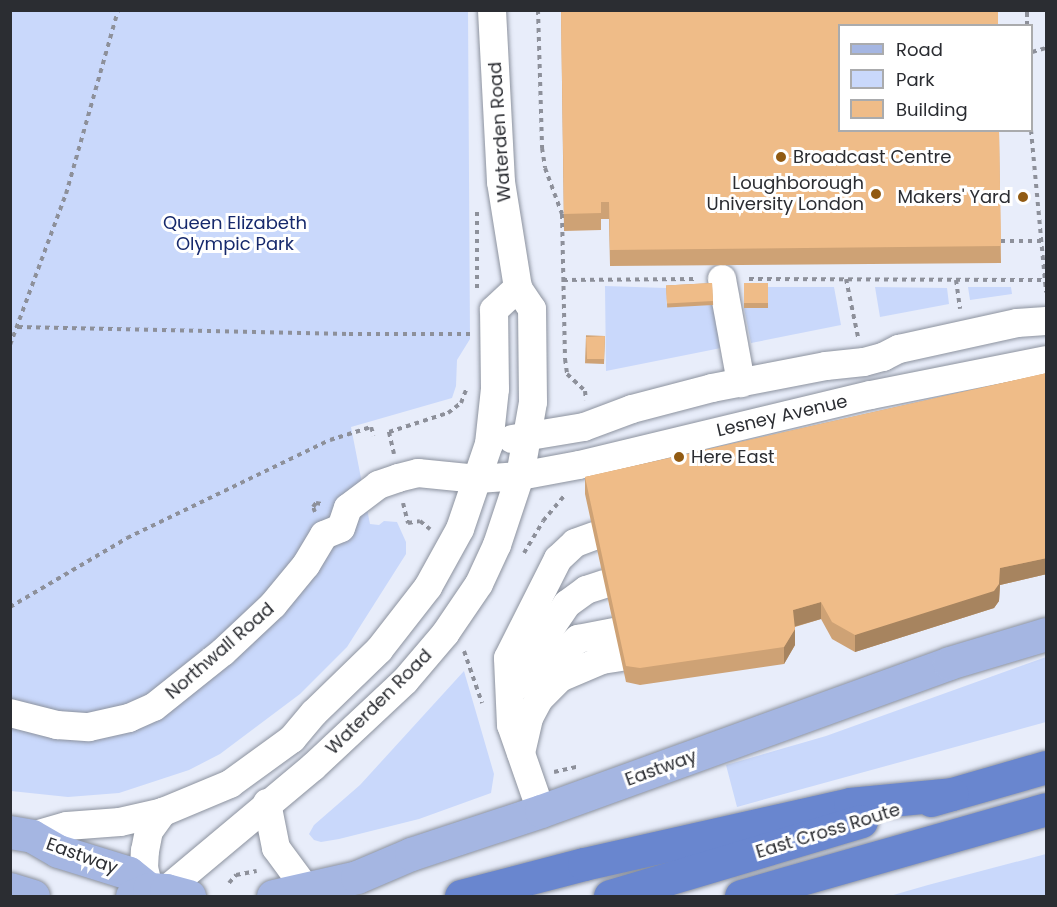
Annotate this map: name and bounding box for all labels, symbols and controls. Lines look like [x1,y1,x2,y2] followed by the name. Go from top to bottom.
[838,24,1033,132] legend
[896,37,943,62] text: Road
[484,61,516,203] street label: Waterden Road
[896,67,935,92] text: Park
[896,97,968,122] text: Building
[793,146,951,168] place label: Broadcast Centre
[774,150,788,164] marker: Broadcast Centre
[707,173,864,216] place label: Loughborough University London
[898,186,1011,208] place label: Makers' Yard
[869,187,883,201] marker: Loughborough University London
[1016,190,1030,204] marker: Makers' Yard
[163,213,307,256] park label: Queen Elizabeth Olympic Park
[715,390,849,442] street label: Lesney Avenue
[691,446,775,468] place label: Here East
[672,450,686,464] marker: Here East
[161,598,279,704] street label: Northwall Road
[322,645,436,759] street label: Waterden Road
[622,745,700,791] street label: Eastway
[753,799,903,863] street label: East Cross Route
[43,833,121,879] street label: Eastway

